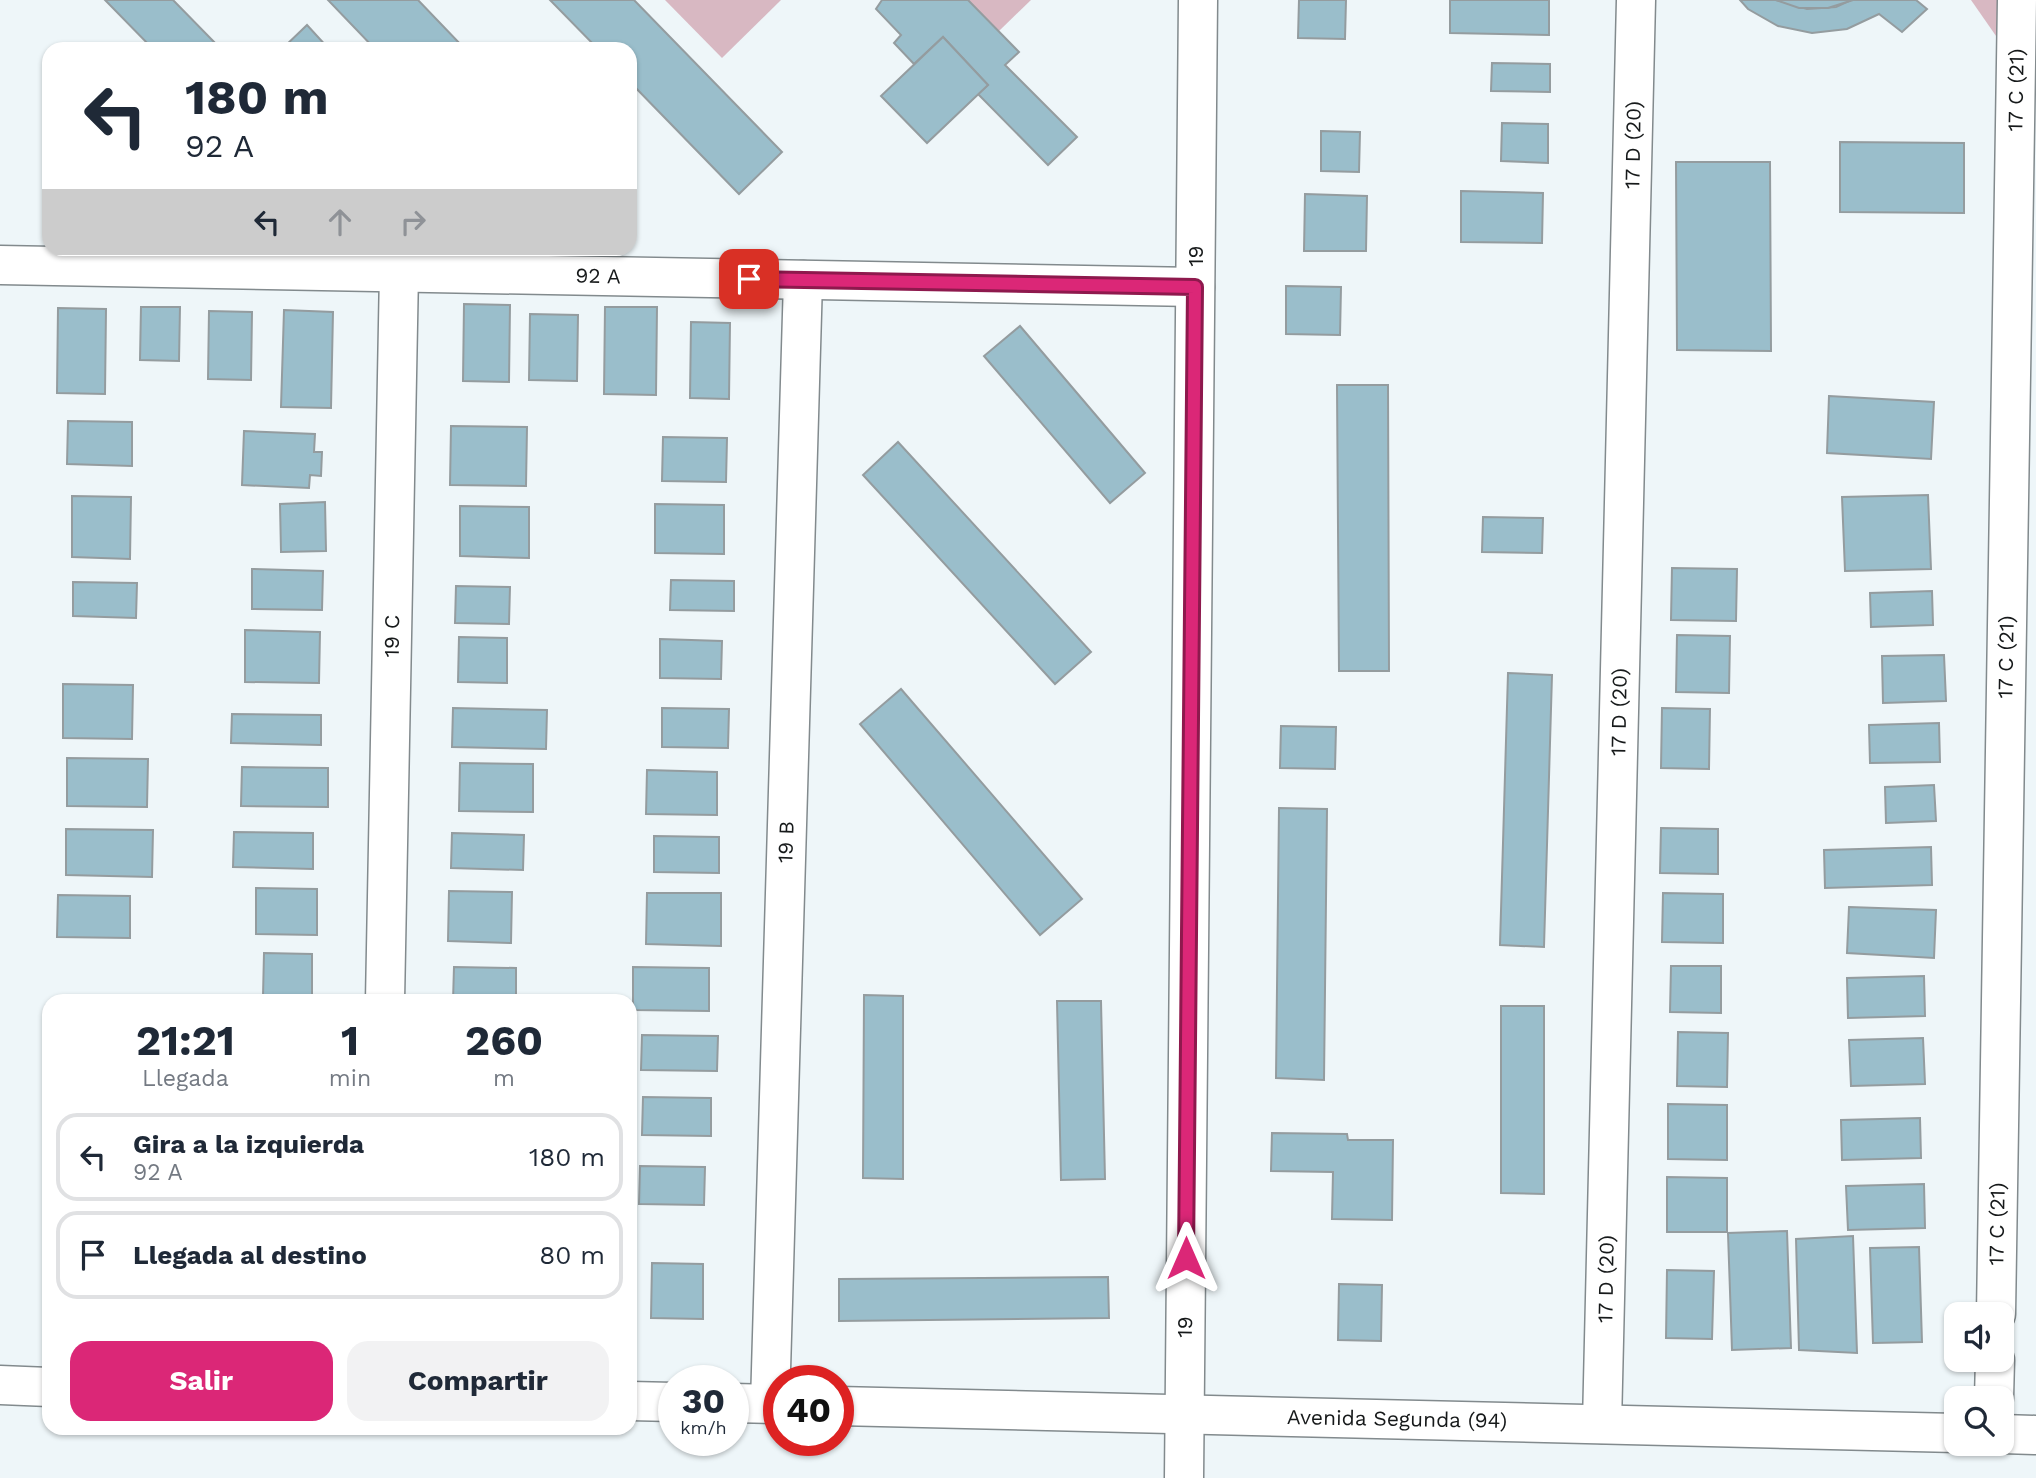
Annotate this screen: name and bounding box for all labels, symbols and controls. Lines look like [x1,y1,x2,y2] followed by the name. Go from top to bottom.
[2002,48,2029,132] street label: 17 C (21)
[185,68,329,126] text: 180 m
[70,70,161,161] icon: left
[1619,101,1646,189] street label: 17 D (20)
[185,127,254,165] text: 92 A
[248,203,286,241] icon: left
[321,203,359,241] icon: ahead
[394,203,432,241] icon: right
[1183,245,1208,267] street label: 19
[719,249,779,309] pin
[730,260,768,298] icon: arrive
[575,263,621,288] street label: 92 A
[379,614,404,658] street label: 19 C
[1992,615,2019,699] street label: 17 C (21)
[1605,668,1632,756] street label: 17 D (20)
[772,821,799,863] street label: 19 B
[136,1016,235,1065] text: 21:21
[341,1016,359,1065] text: 1
[465,1016,543,1065] text: 260
[142,1065,229,1092] text: Llegada
[329,1065,371,1092] text: min
[493,1065,515,1092] text: m
[133,1129,364,1159] text: Gira a la izquierda
[74,1138,112,1176] icon: left
[529,1142,605,1172] text: 180 m
[133,1159,183,1186] text: 92 A
[1983,1182,2010,1266] street label: 17 C (21)
[1149,1221,1223,1295] position arrow
[1592,1235,1619,1323] street label: 17 D (20)
[74,1236,112,1274] icon: arrive
[133,1240,367,1270] text: Llegada al destino
[539,1240,605,1270] text: 80 m
[1944,1302,2014,1456] map controls
[1944,1302,2014,1372] button: sound
[1172,1316,1197,1338] street label: 19
[70,1341,333,1421] button: Salir
[347,1341,609,1421] button: Compartir
[763,1365,854,1456] speed limit sign: 40
[682,1380,725,1422] text: 30
[1944,1386,2014,1456] button: search
[1287,1404,1507,1433] street label: Avenida Segunda (94)
[680,1417,727,1438] text: km/h

